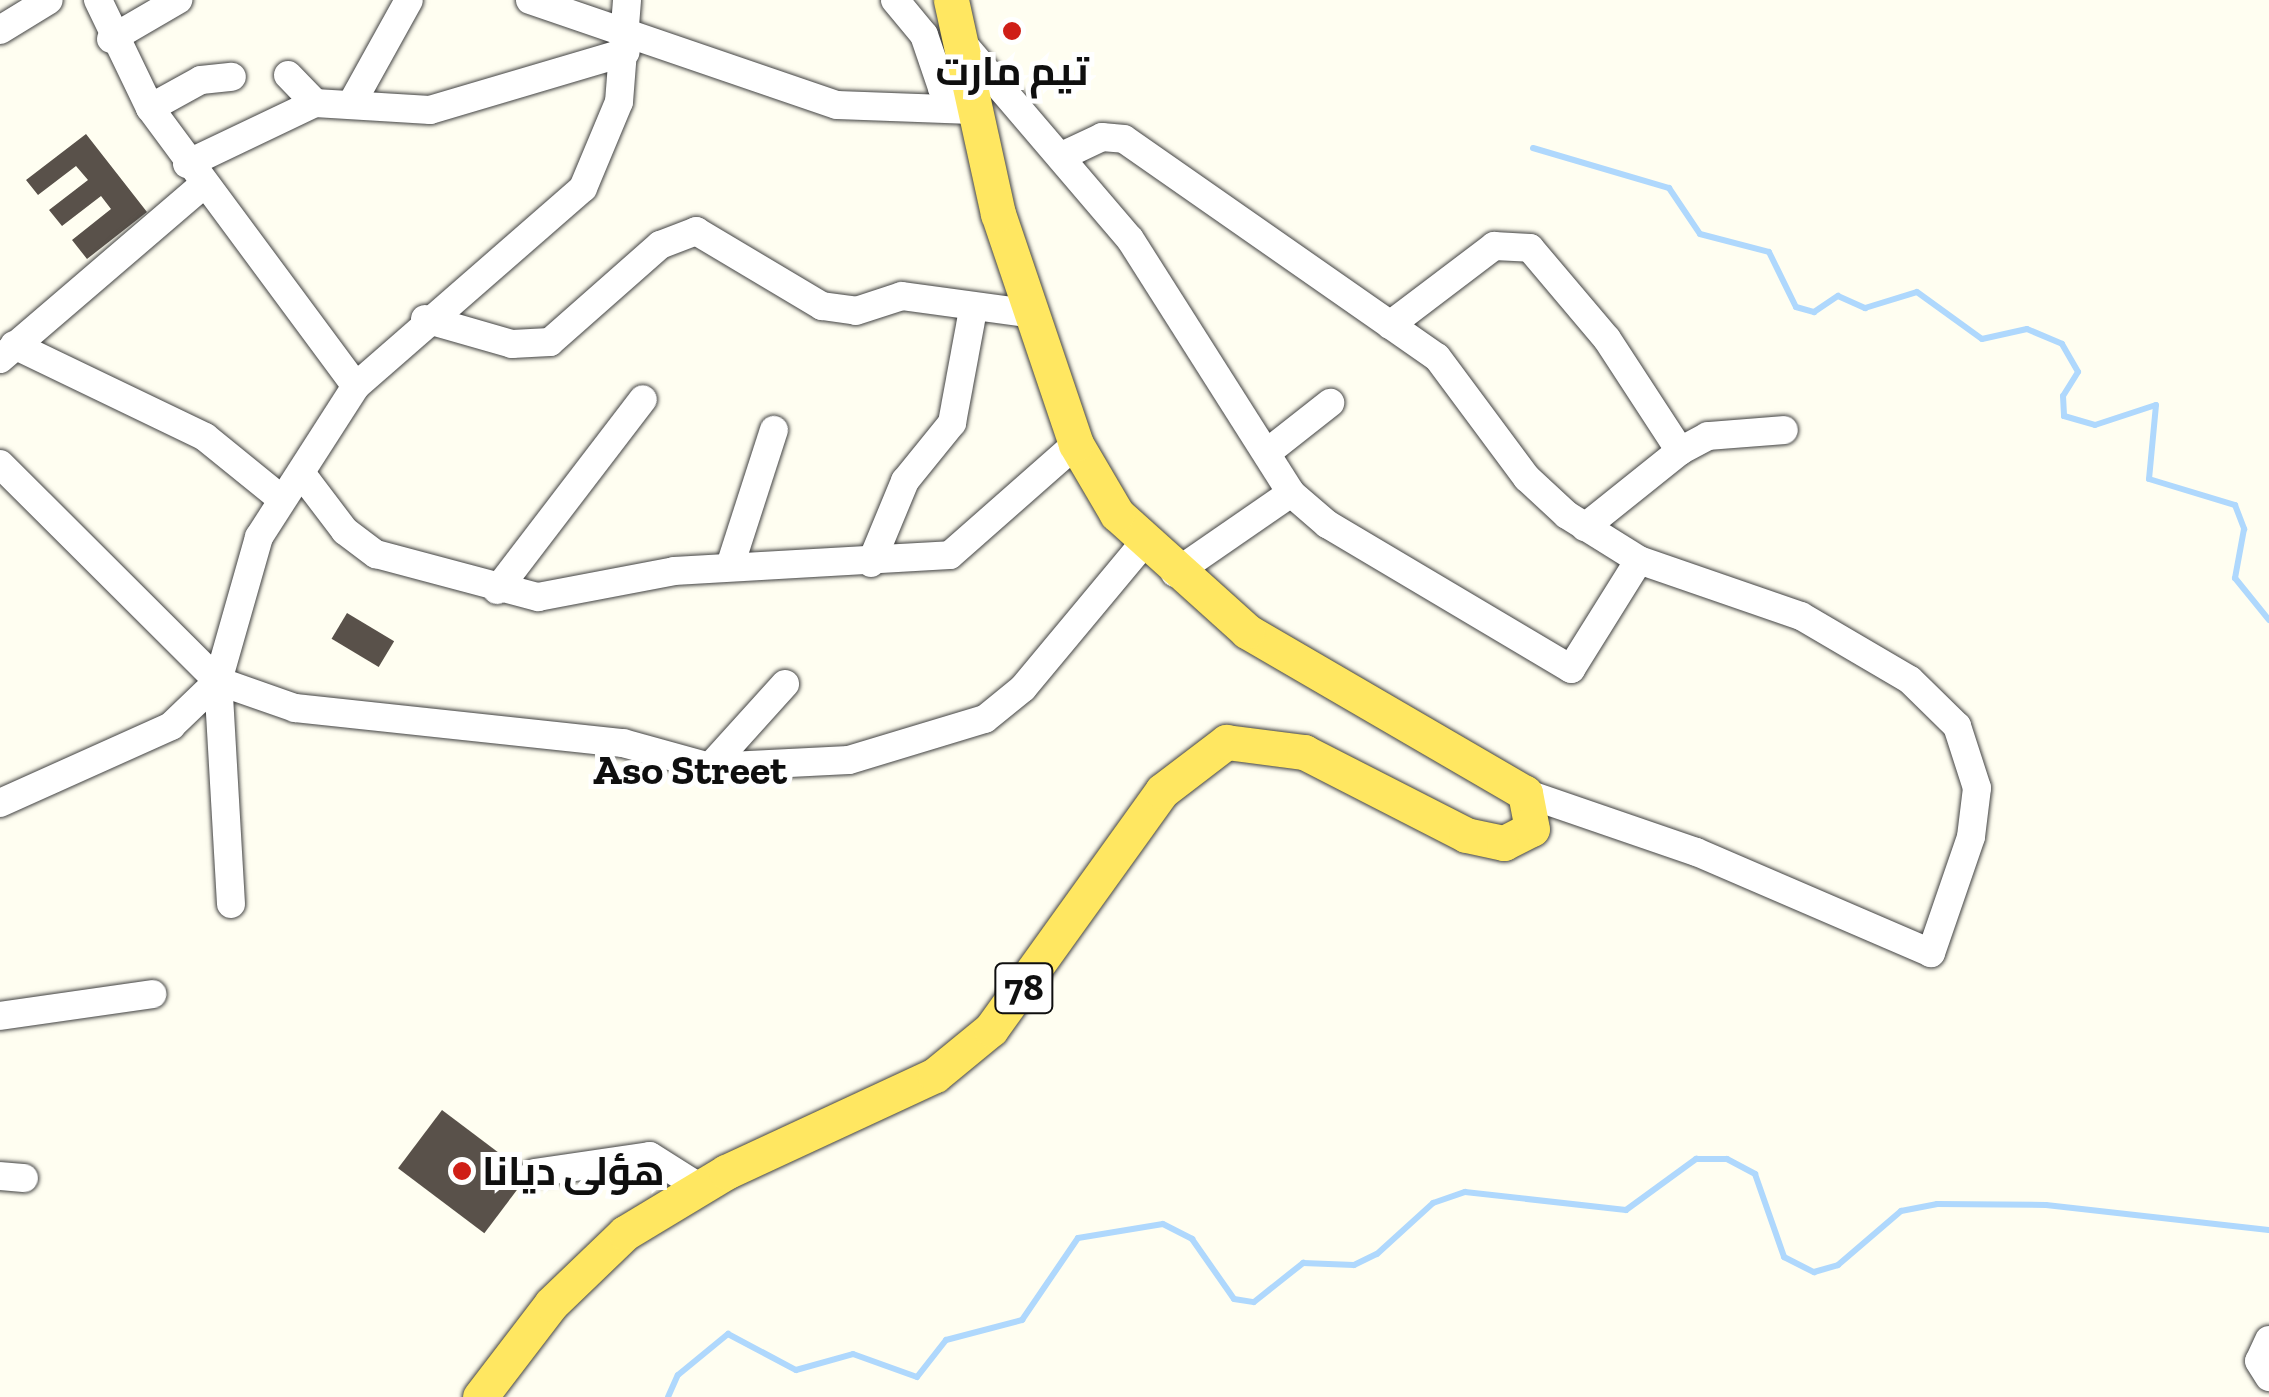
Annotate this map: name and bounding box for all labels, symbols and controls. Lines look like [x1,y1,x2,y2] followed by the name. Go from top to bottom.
[1001,20,1023,42] marker: تیم مارت
[935,47,1089,95] place label: تیم مارت
[593,745,787,795] district label: Aso Street
[994,955,1054,1021] road number: 78
[482,1147,665,1195] place label: هؤلى ديانا
[451,1160,473,1182] marker: هؤلى ديانا

